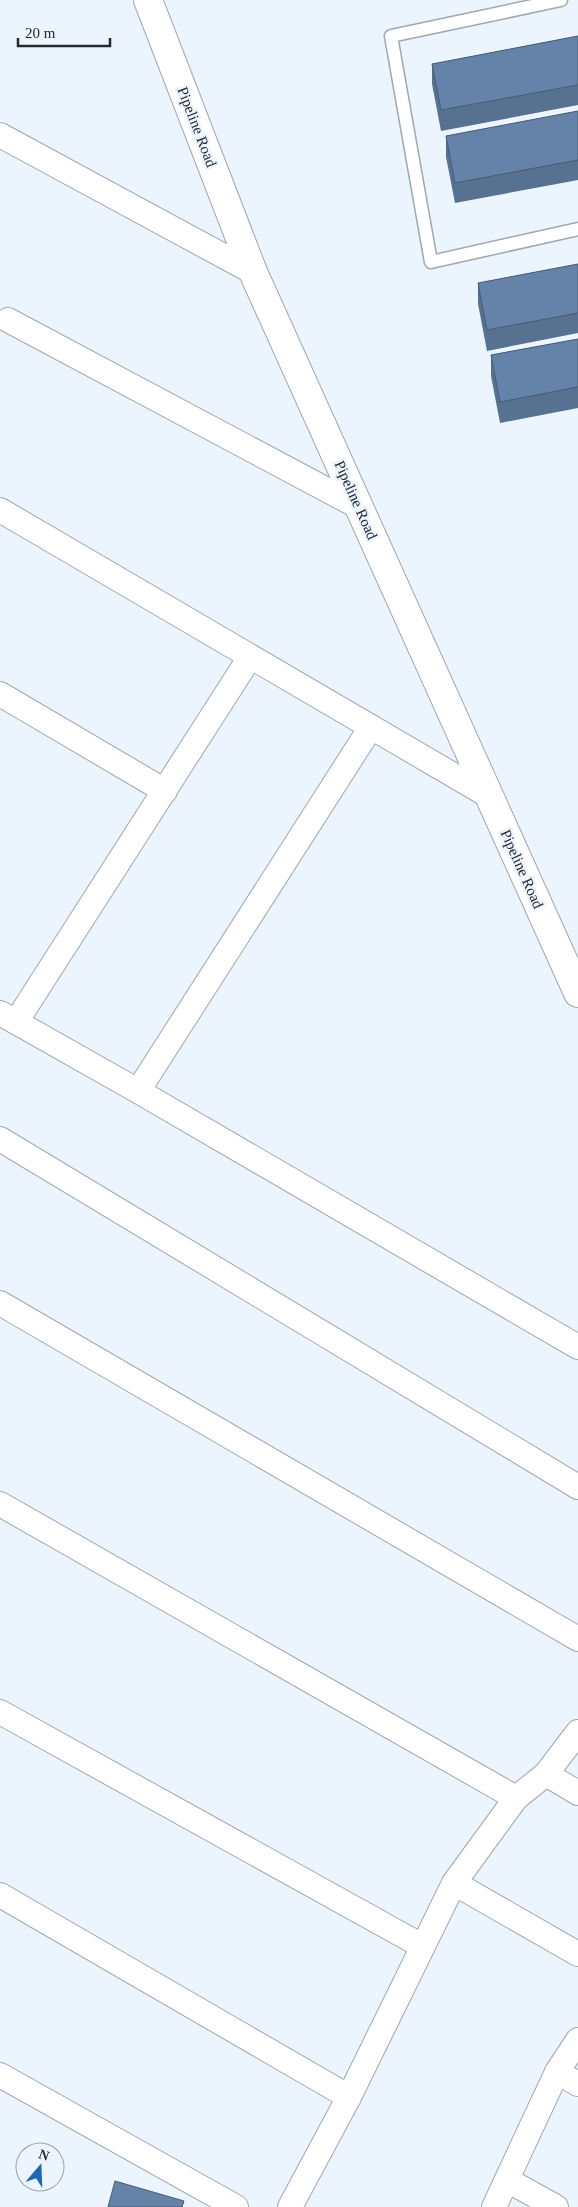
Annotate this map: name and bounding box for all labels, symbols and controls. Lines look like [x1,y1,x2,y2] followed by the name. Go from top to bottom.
[18,15,110,47] scale bar
[25,25,56,41] text: 20 m
[174,85,220,170] street label: Pipeline Road
[331,458,381,542] street label: Pipeline Road
[497,827,547,911] street label: Pipeline Road
[15,2142,65,2192] north arrow
[37,2146,51,2164] text: N

